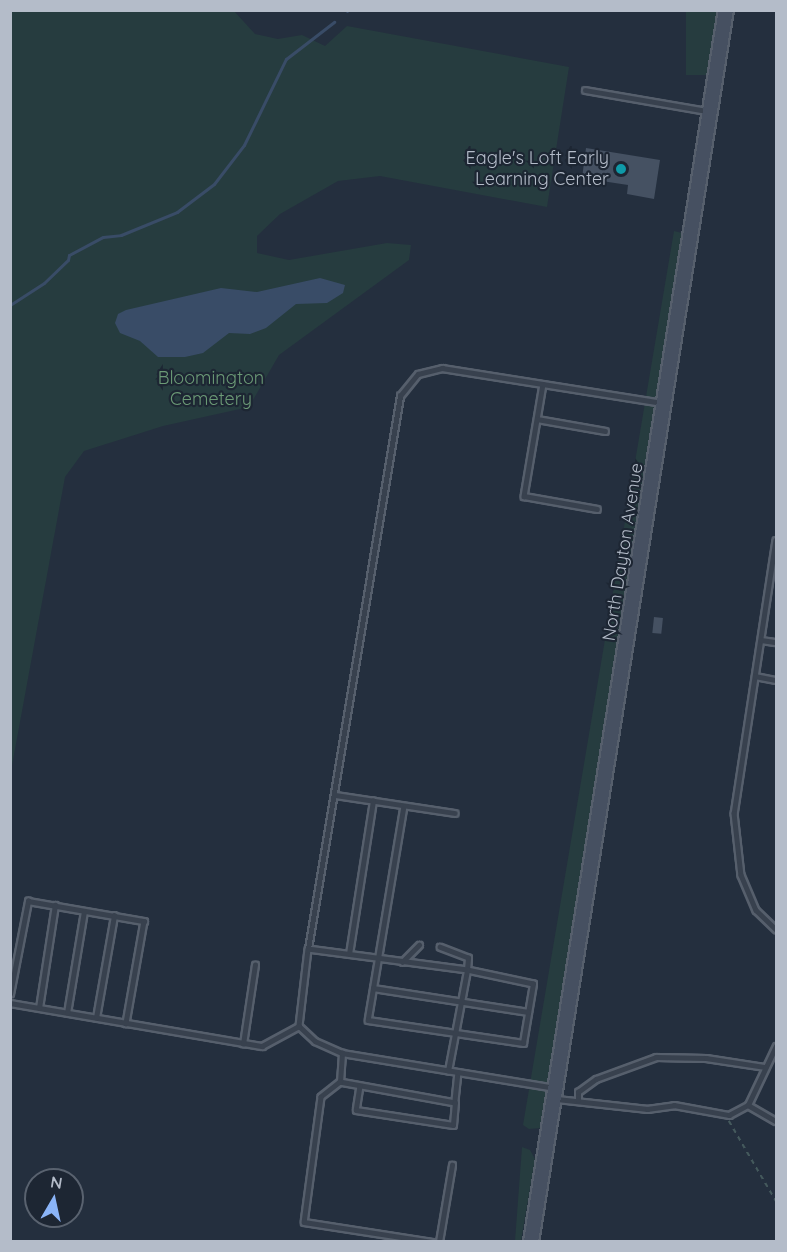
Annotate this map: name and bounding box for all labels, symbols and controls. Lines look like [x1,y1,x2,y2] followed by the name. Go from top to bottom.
[466,148,609,190] place label: Eagle's Loft Early Learning Center
[614,162,628,176] marker: Eagle's Loft Early Learning Center
[158,368,264,410] park label: Bloomington Cemetery
[598,461,648,643] street label: North Dayton Avenue
[24,1168,84,1228] north arrow
[49,1171,64,1193] text: N

